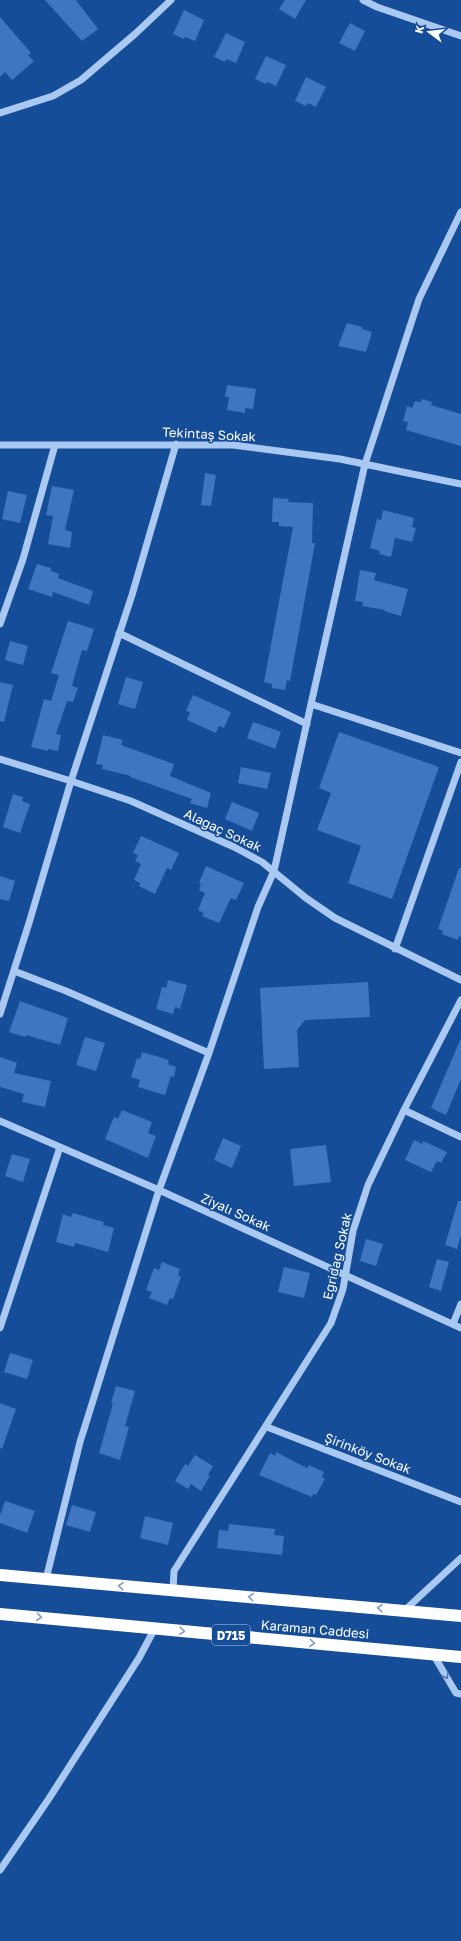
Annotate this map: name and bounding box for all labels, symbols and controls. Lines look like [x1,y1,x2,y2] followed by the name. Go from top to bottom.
[409,12,449,52] north arrow
[412,24,426,35] text: K
[162,424,257,444] street label: Tekintaş Sokak
[182,805,265,855] street label: Alağaç Sokak
[199,1190,274,1235] street label: Ziyalı Sokak
[319,1210,355,1301] street label: Eğridağ Sokak
[322,1429,414,1477] street label: Şirinköy Sokak
[118,1581,124,1590] one-way arrow
[248,1593,254,1602] one-way arrow
[377,1604,383,1613] one-way arrow
[36,1613,42,1622] one-way arrow
[260,1616,370,1642] street label: Karaman Caddesi
[212,1625,250,1645] road number: D715
[179,1626,185,1635] one-way arrow
[309,1638,315,1647] one-way arrow
[441,1672,448,1679] one-way arrow

